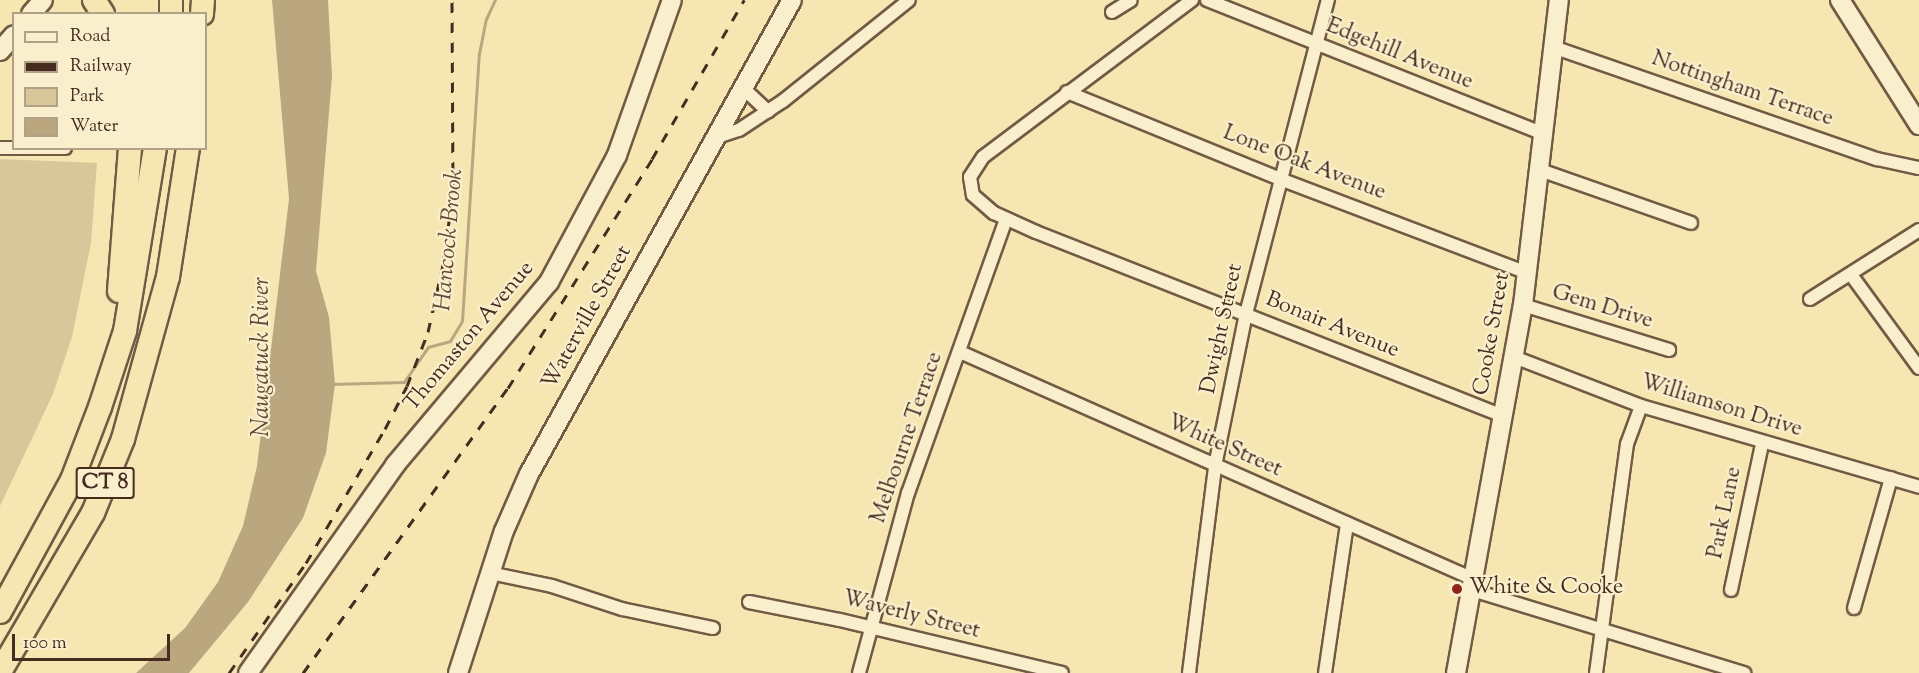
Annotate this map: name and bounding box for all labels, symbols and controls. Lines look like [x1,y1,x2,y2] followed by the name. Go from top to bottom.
[12,12,207,150] legend
[1322,14,1476,96] street label: Edgehill Avenue
[70,24,110,50] text: Road
[1648,47,1836,133] street label: Nottingham Terrace
[70,54,132,80] text: Railway
[70,84,104,110] text: Park
[70,114,118,140] text: Water
[1219,121,1389,207] street label: Lone Oak Avenue
[429,168,471,312] water label: Hancock Brook
[538,241,638,395] street label: Waterville Street
[399,257,541,417] street label: Thomaston Avenue
[1196,261,1250,397] street label: Dwight Street
[1469,270,1517,398] street label: Cooke Street
[249,277,277,437] water label: Naugatuck River
[1548,280,1656,336] street label: Gem Drive
[1261,287,1403,365] street label: Bonair Avenue
[866,349,950,527] street label: Melbourne Terrace
[1637,370,1805,444] street label: Williamson Drive
[1163,410,1285,484] street label: White Street
[75,465,135,501] road number: CT 8
[1703,465,1749,561] street label: Park Lane
[1469,576,1623,602] place label: White & Cooke
[1450,582,1464,596] marker: White & Cooke
[840,586,982,646] street label: Waverly Street
[15,622,172,660] scale bar
[23,631,67,657] text: 100 m

